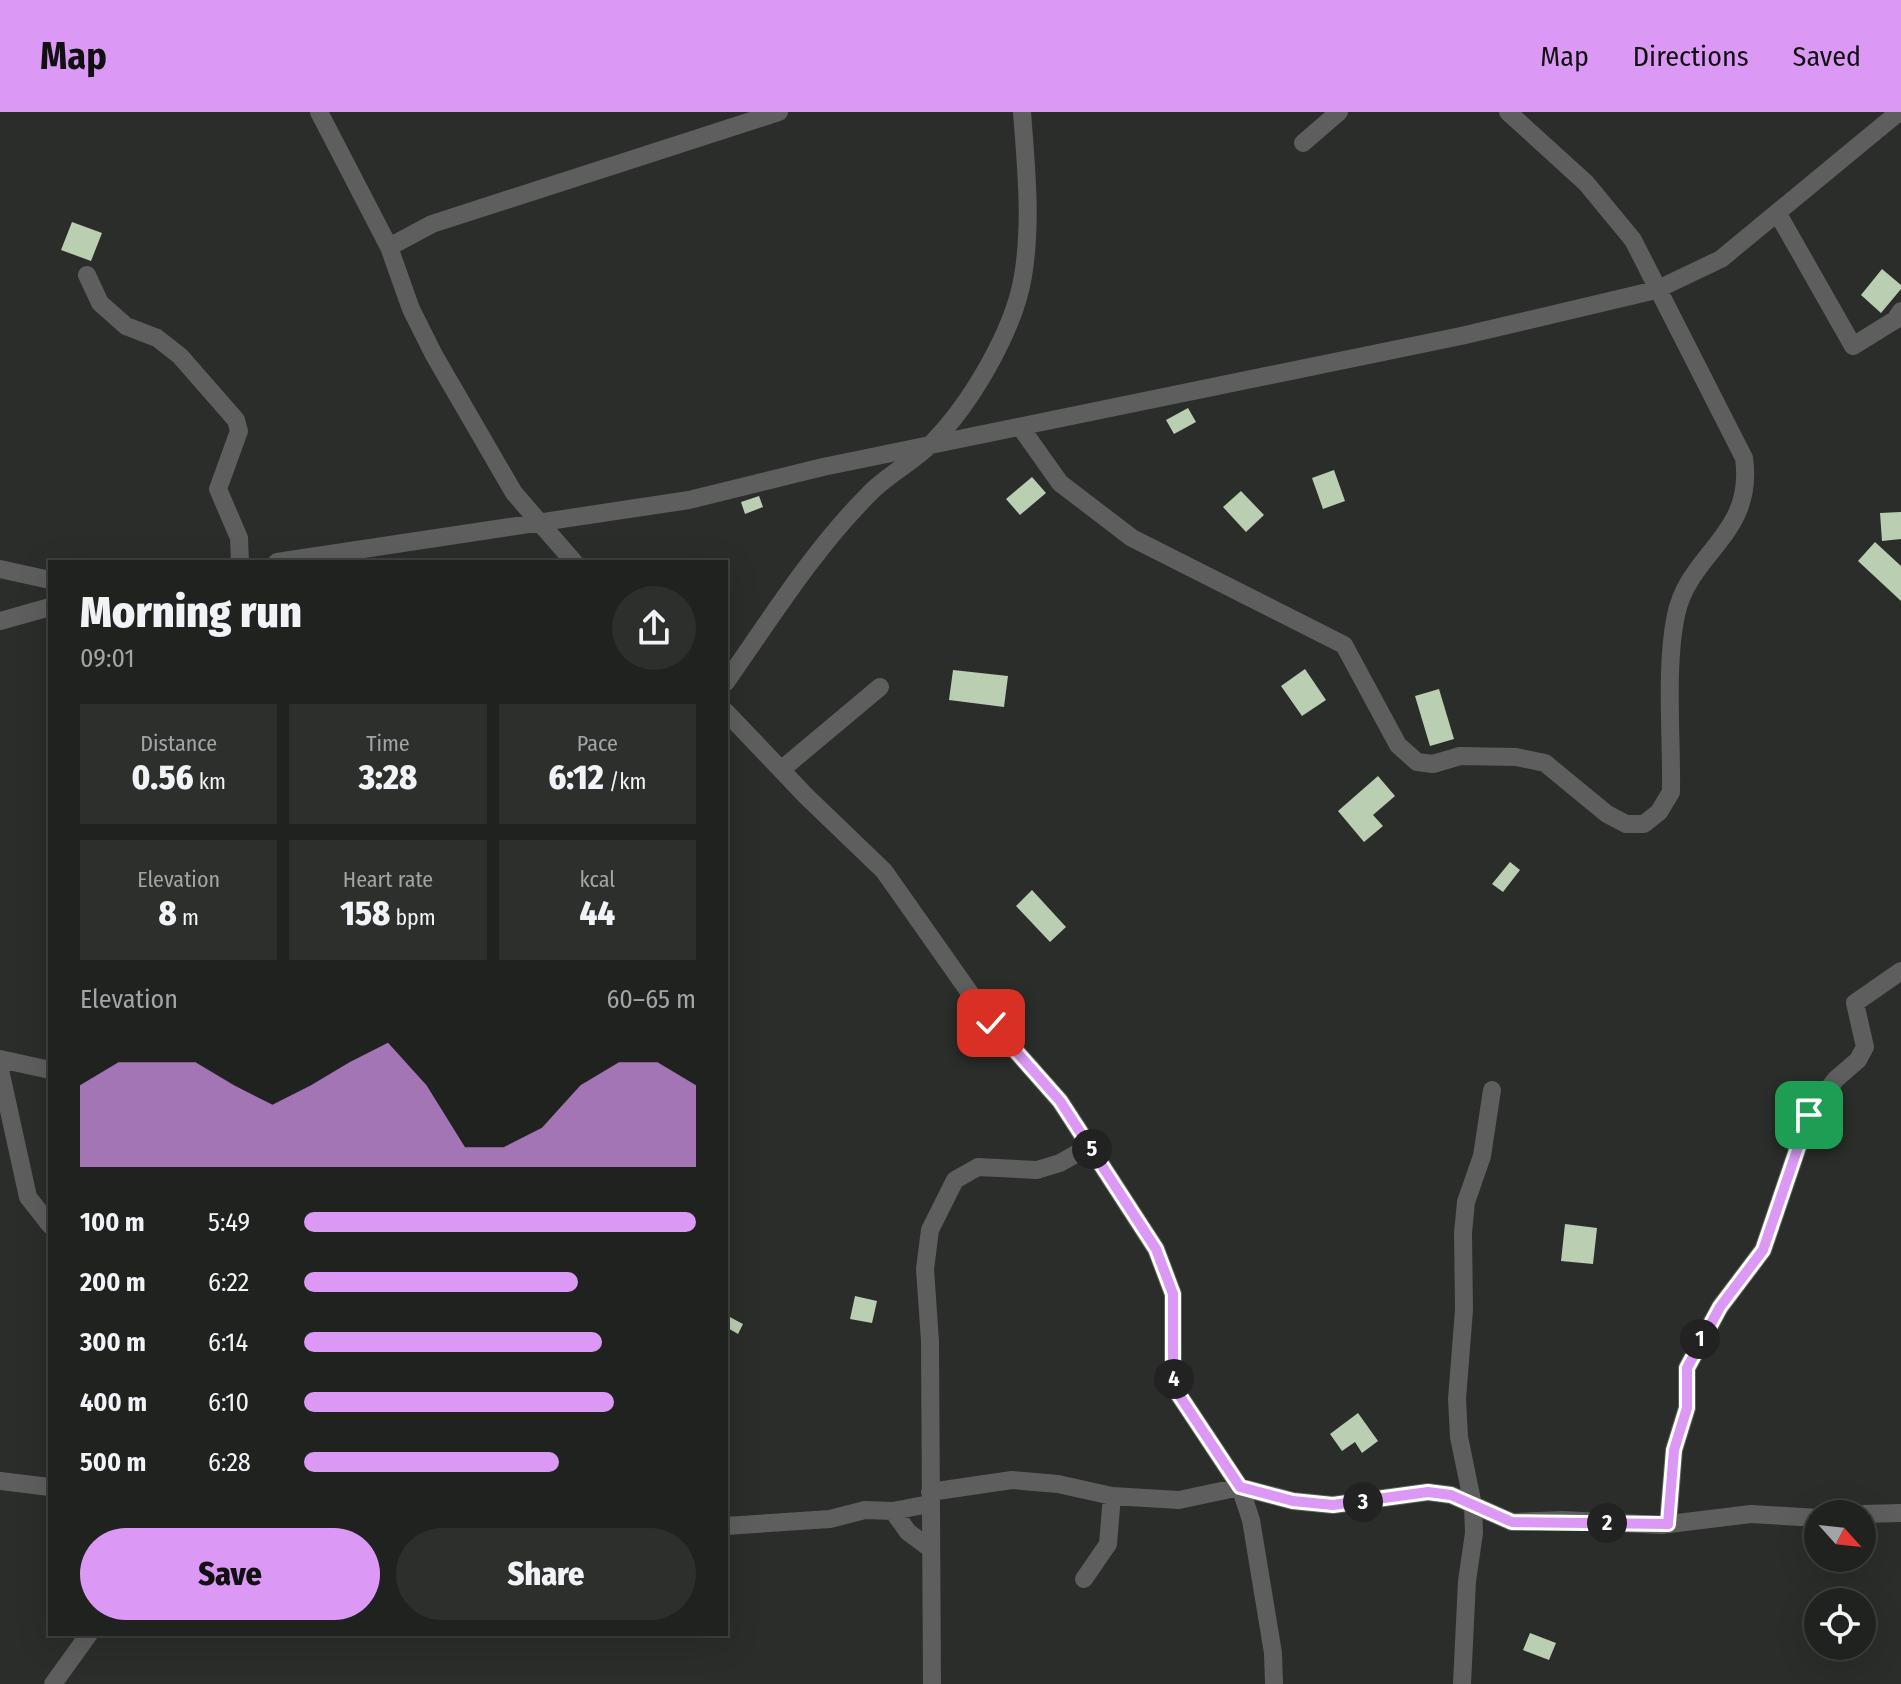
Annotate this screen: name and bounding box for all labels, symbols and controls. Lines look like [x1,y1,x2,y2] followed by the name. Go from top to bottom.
[40,33,107,79] text: Map
[1540,40,1589,73] text: Map
[1633,40,1749,73] text: Directions
[1793,40,1861,73] text: Saved
[80,586,302,639] text: Morning run
[612,586,696,670] button: share
[80,643,135,674] text: 09:01
[140,730,217,757] text: Distance
[366,730,410,757] text: Time
[577,730,618,757] text: Pace
[131,757,194,798] text: 0.56
[359,757,417,798] text: 3:28
[548,757,604,798] text: 6:12
[194,768,226,795] text: km
[604,768,646,795] text: /km
[137,866,220,893] text: Elevation
[343,866,433,893] text: Heart rate
[580,866,615,893] text: kcal
[158,893,177,934] text: 8
[340,893,390,934] text: 158
[580,893,615,934] text: 44
[177,904,199,931] text: m
[390,904,436,931] text: bpm
[80,984,178,1015] text: Elevation
[606,984,696,1015] text: 60–65 m
[957,989,1025,1057] pin
[969,1001,1013,1045] icon: check
[1775,1081,1843,1149] pin
[1787,1093,1831,1137] icon: arrive
[1072,1129,1112,1169] pin: 5
[1087,1135,1097,1162] text: 5
[80,1207,145,1238] text: 100 m
[208,1207,250,1238] text: 5:49
[80,1267,146,1298] text: 200 m
[208,1267,249,1298] text: 6:22
[1680,1319,1720,1359] pin: 1
[1695,1325,1705,1352] text: 1
[80,1327,146,1358] text: 300 m
[208,1327,248,1358] text: 6:14
[1154,1359,1194,1399] pin: 4
[1168,1365,1180,1392] text: 4
[80,1387,147,1418] text: 400 m
[208,1387,249,1418] text: 6:10
[80,1447,146,1478] text: 500 m
[208,1447,251,1478] text: 6:28
[1343,1482,1383,1522] pin: 3
[1358,1488,1368,1515] text: 3
[1804,1500,1876,1572] north arrow
[1804,1500,1876,1660] map controls
[1587,1503,1627,1543] pin: 2
[1602,1509,1612,1536] text: 2
[80,1528,380,1620] button: Save
[396,1528,696,1620] button: Share
[1804,1588,1876,1660] button: locate

